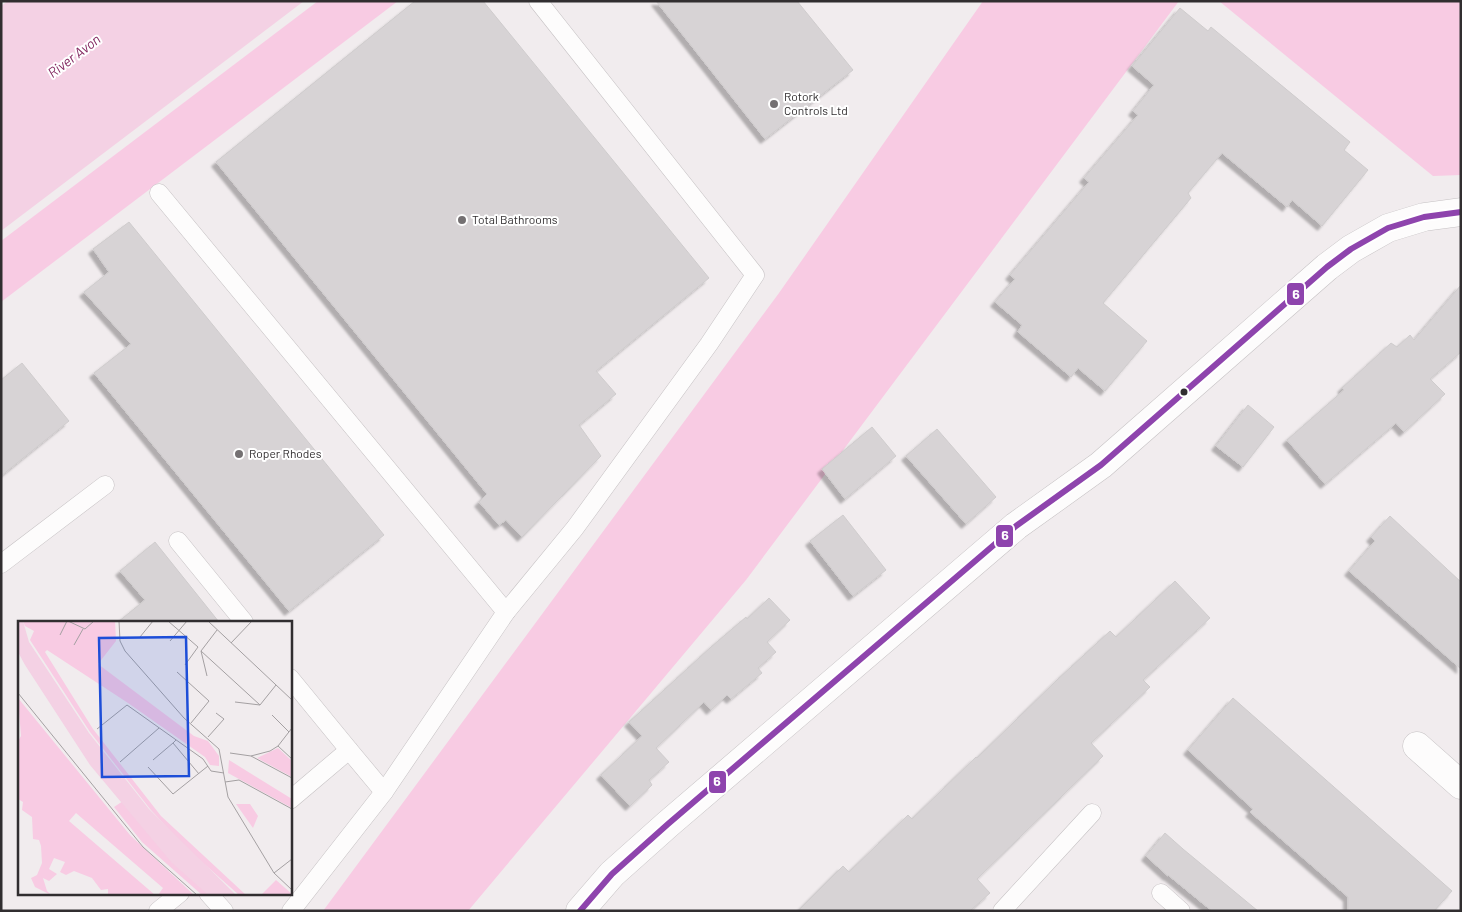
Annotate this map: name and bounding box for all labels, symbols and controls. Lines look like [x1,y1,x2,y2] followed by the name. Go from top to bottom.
[44,30,103,81] water label: River Avon
[784,89,848,117] place label: Rotork Controls Ltd
[768,98,780,110] marker: Rotork Controls Ltd
[472,212,558,226] place label: Total Bathrooms
[456,214,468,226] marker: Total Bathrooms
[1286,282,1305,306] line badge: 6
[1292,285,1300,302] text: 6
[1179,387,1189,397] unlabelled marker
[249,446,322,460] place label: Roper Rhodes
[233,448,245,460] marker: Roper Rhodes
[995,524,1014,548] line badge: 6
[1001,526,1009,543] text: 6
[18,621,291,894] inset map
[708,770,727,794] line badge: 6
[713,772,721,789] text: 6

